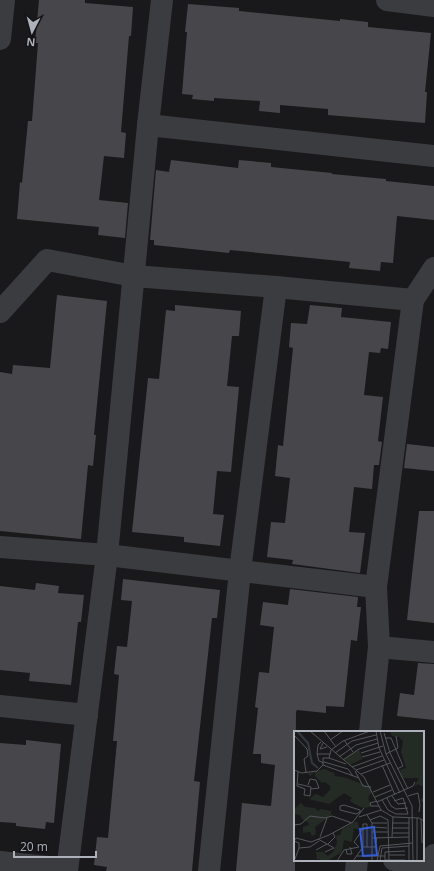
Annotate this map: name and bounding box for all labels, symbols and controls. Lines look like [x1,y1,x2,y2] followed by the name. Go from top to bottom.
[12,12,52,52] north arrow
[26,35,36,50] text: N
[294,731,424,861] inset map
[14,833,96,859] scale bar
[20,838,48,855] text: 20 m

